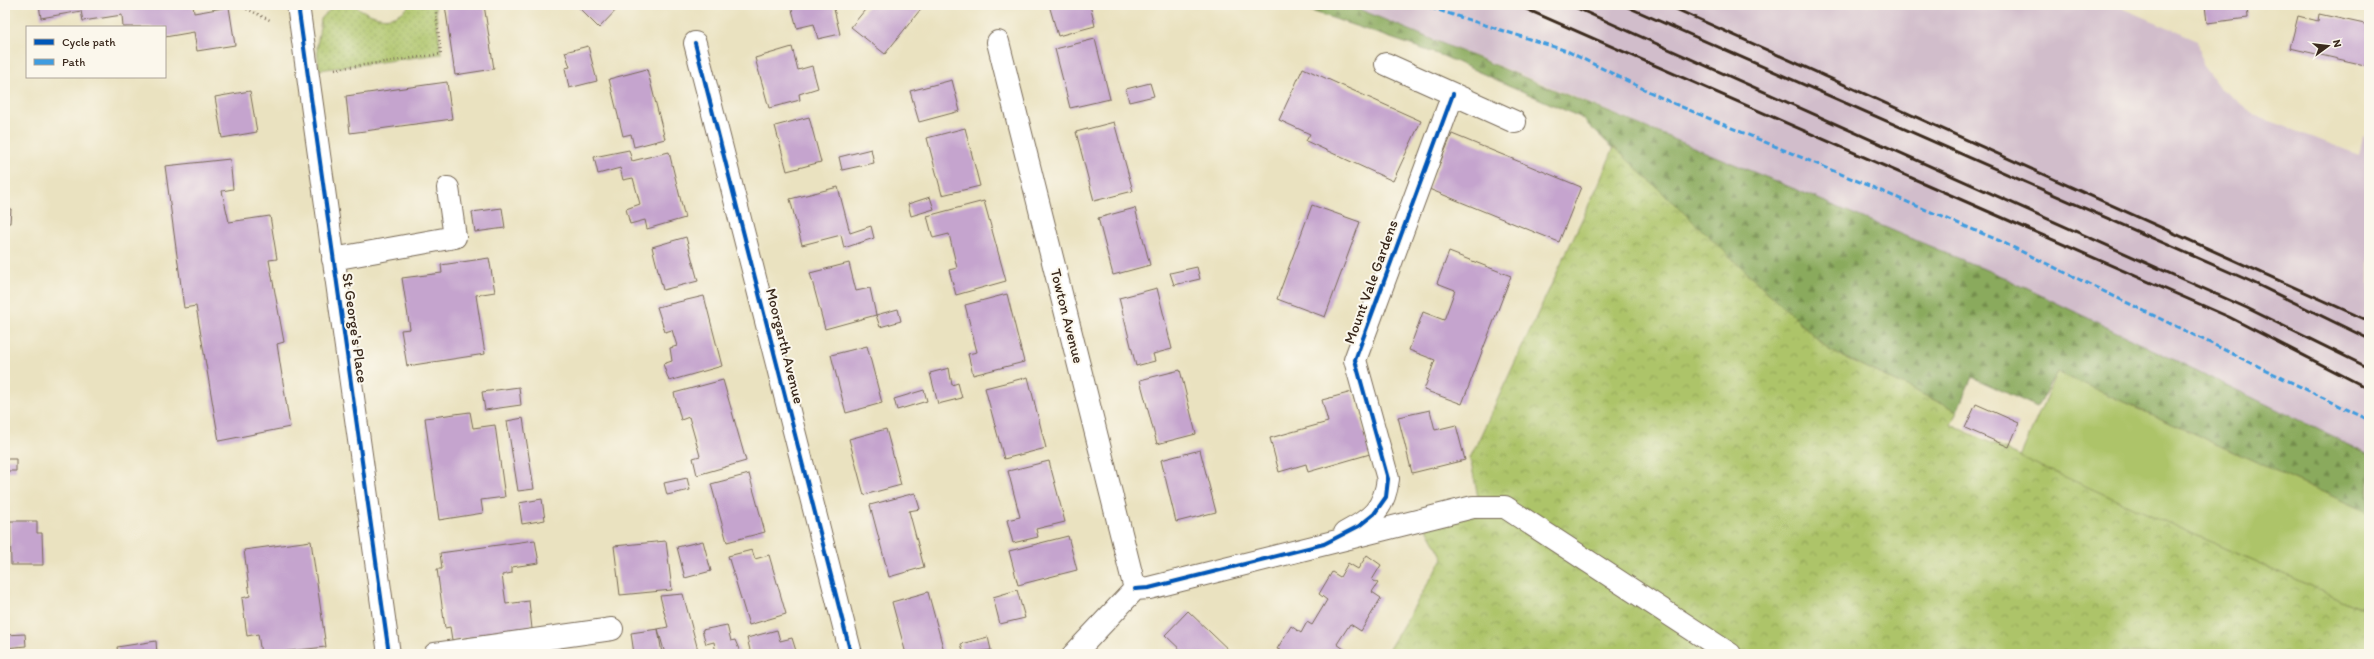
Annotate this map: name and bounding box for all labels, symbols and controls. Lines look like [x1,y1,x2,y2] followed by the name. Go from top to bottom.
[26,26,166,78] legend
[2308,26,2348,66] north arrow
[62,35,116,49] text: Cycle path
[2330,38,2344,49] text: N
[62,55,85,69] text: Path
[1340,217,1402,346] street label: Mount Vale Gardens
[1047,267,1087,365] street label: Towton Avenue
[338,272,372,384] street label: St George's Place
[762,286,808,406] street label: Moorgarth Avenue

